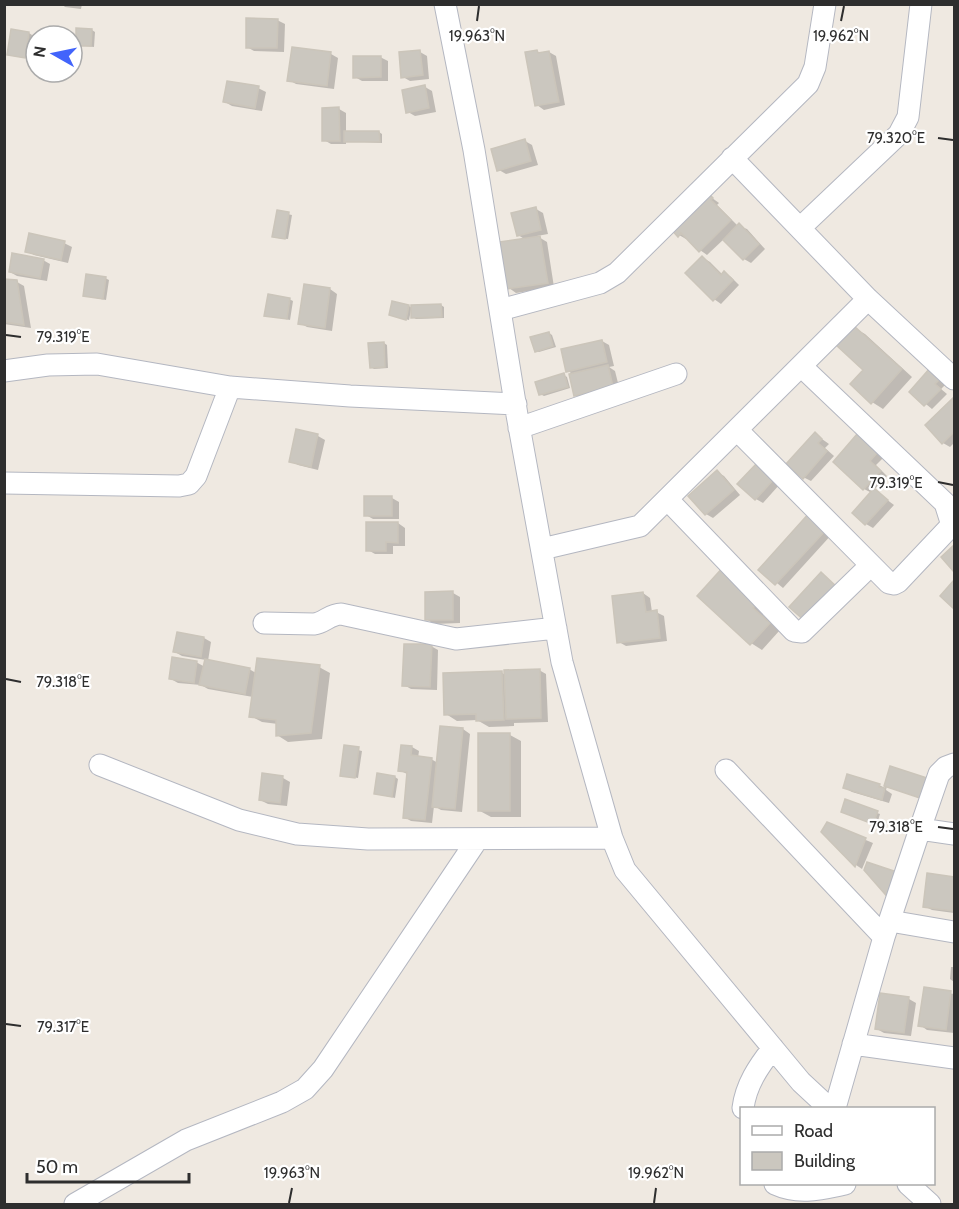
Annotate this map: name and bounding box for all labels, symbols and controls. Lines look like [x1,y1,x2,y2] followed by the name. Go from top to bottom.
[24,24,84,84] north arrow
[449,27,505,45] text: 19.963°N
[813,27,869,45] text: 19.962°N
[29,45,50,59] text: N
[867,129,925,147] text: 79.320°E
[36,328,90,346] text: 79.319°E
[869,474,923,492] text: 79.319°E
[36,673,90,691] text: 79.318°E
[869,818,923,836] text: 79.318°E
[37,1018,89,1036] text: 79.317°E
[740,1107,935,1185] legend
[794,1120,833,1142] text: Road
[27,1146,189,1184] scale bar
[794,1150,856,1172] text: Building
[36,1156,78,1178] text: 50 m
[264,1164,320,1182] text: 19.963°N
[628,1164,684,1182] text: 19.962°N

